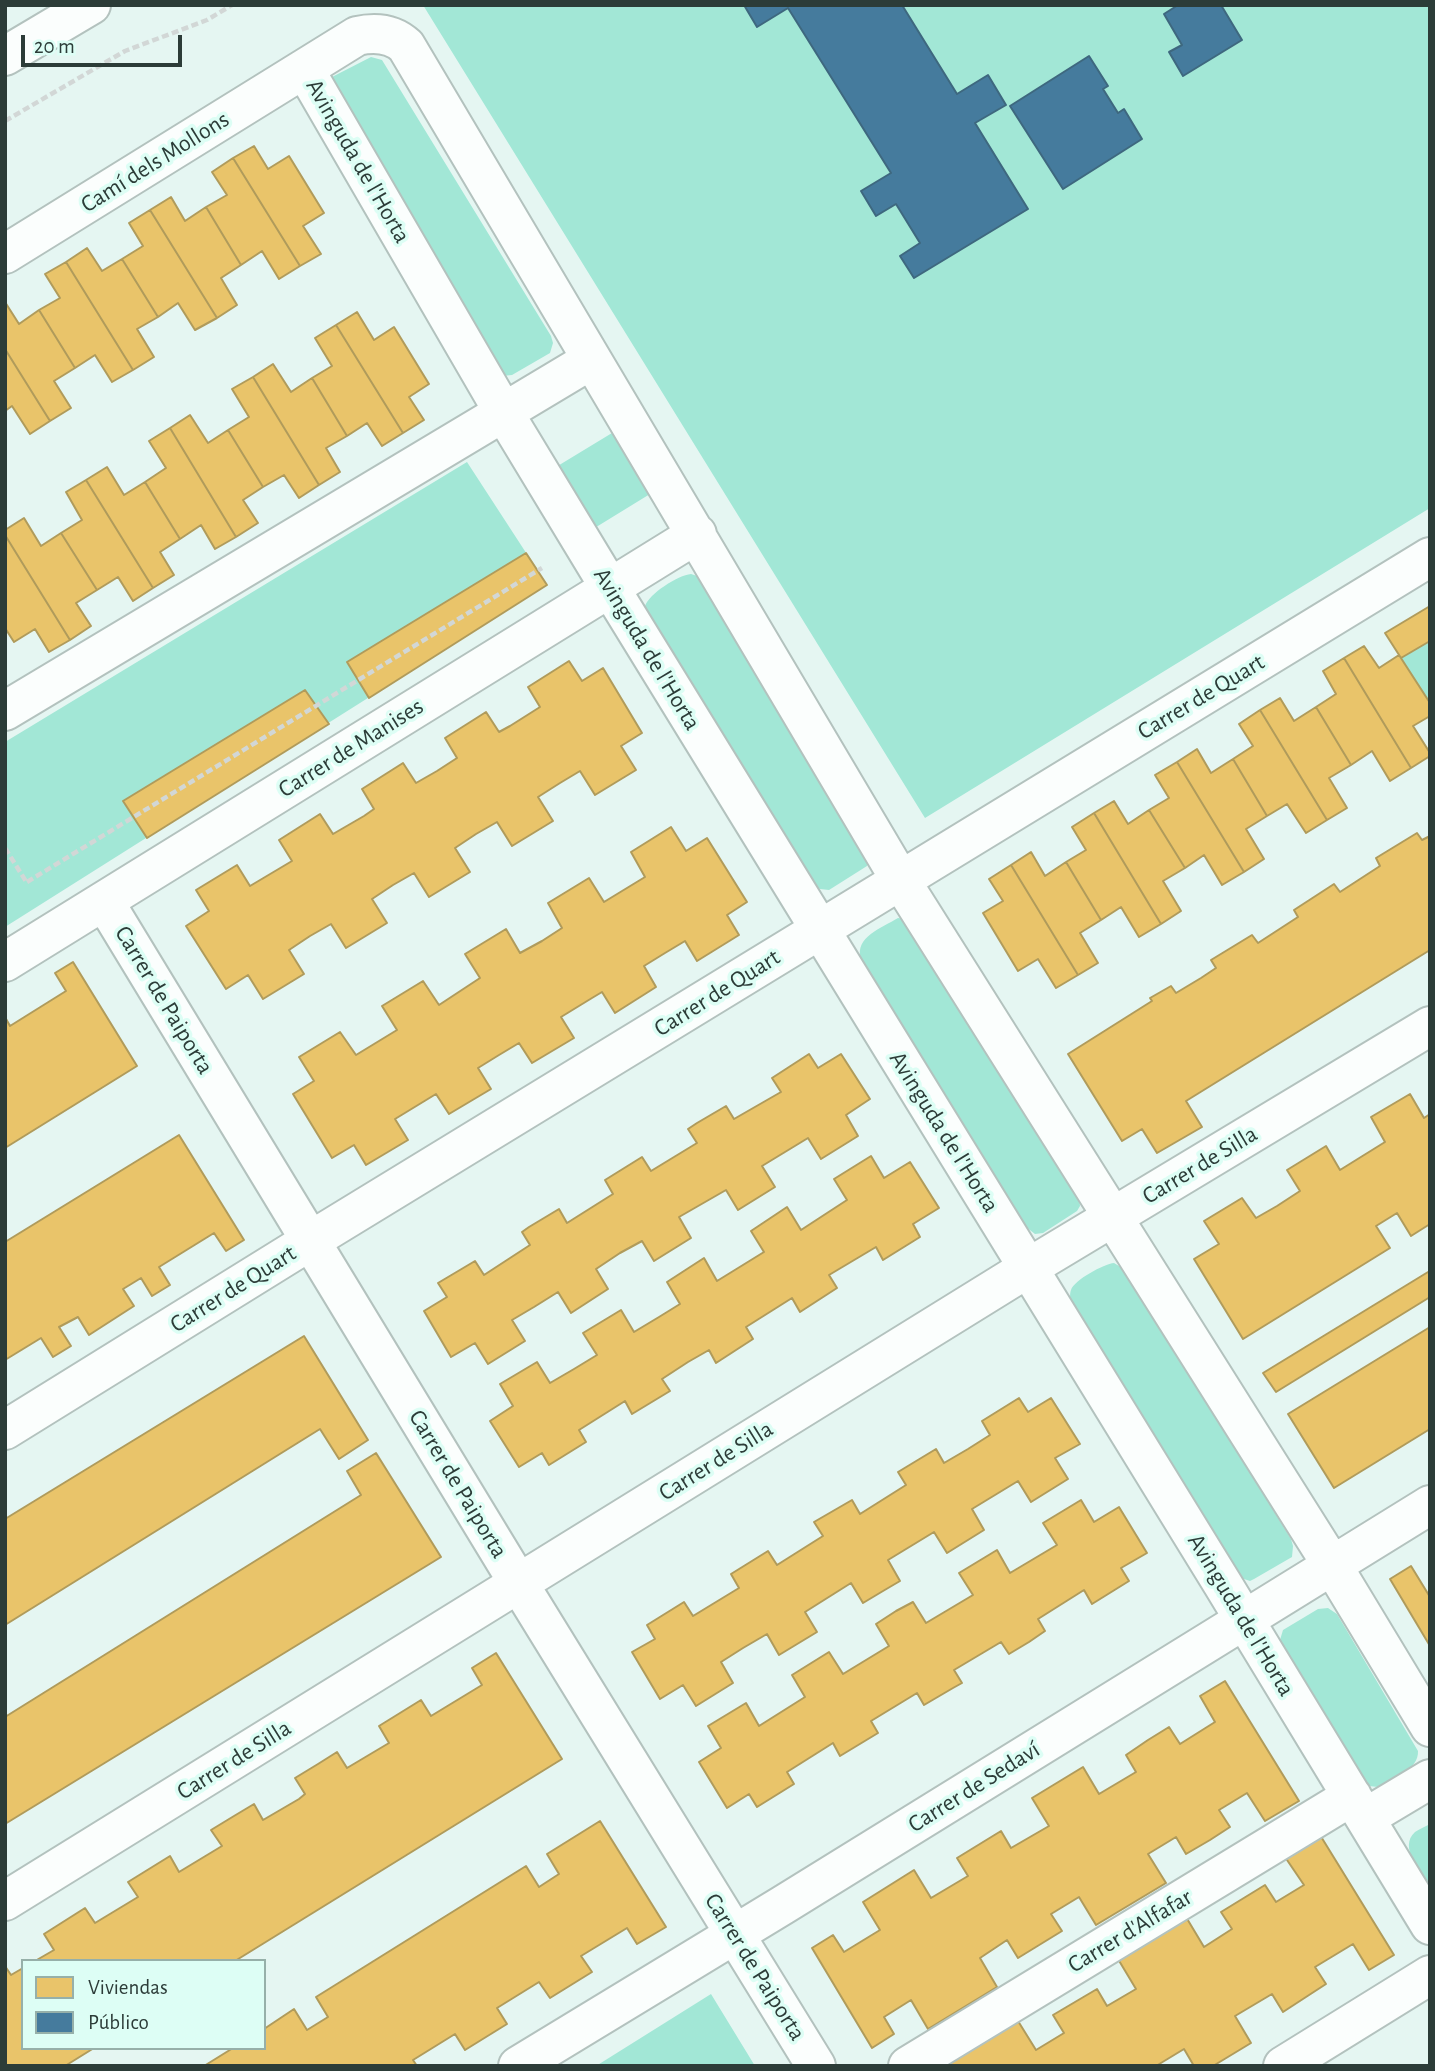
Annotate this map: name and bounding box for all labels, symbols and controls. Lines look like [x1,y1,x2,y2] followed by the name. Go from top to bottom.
[24,21,186,65] scale bar
[34,36,75,57] text: 20 m
[299,74,417,248] street label: Avinguda de l'Horta
[76,105,234,219] street label: Camí dels Mollons
[587,563,707,735] street label: Avinguda de l'Horta
[1132,648,1270,746] street label: Carrer de Quart
[273,692,429,804] street label: Carrer de Manises
[108,921,220,1079] street label: Carrer de Paiporta
[649,943,785,1043] street label: Carrer de Quart
[883,1046,1005,1218] street label: Avinguda de l'Horta
[1137,1119,1263,1211] street label: Carrer de Silla
[165,1239,301,1339] street label: Carrer de Quart
[402,1405,514,1563] street label: Carrer de Paiporta
[654,1415,778,1507] street label: Carrer de Silla
[1181,1529,1301,1701] street label: Avinguda de l'Horta
[172,1714,296,1806] street label: Carrer de Silla
[903,1735,1045,1839] street label: Carrer de Sedaví
[1063,1883,1197,1979] street label: Carrer d'Alfafar
[698,1888,812,2046] street label: Carrer de Paiporta
[21,1959,266,2050] legend
[88,1977,168,1998] text: Viviendas
[88,2012,149,2033] text: Público

